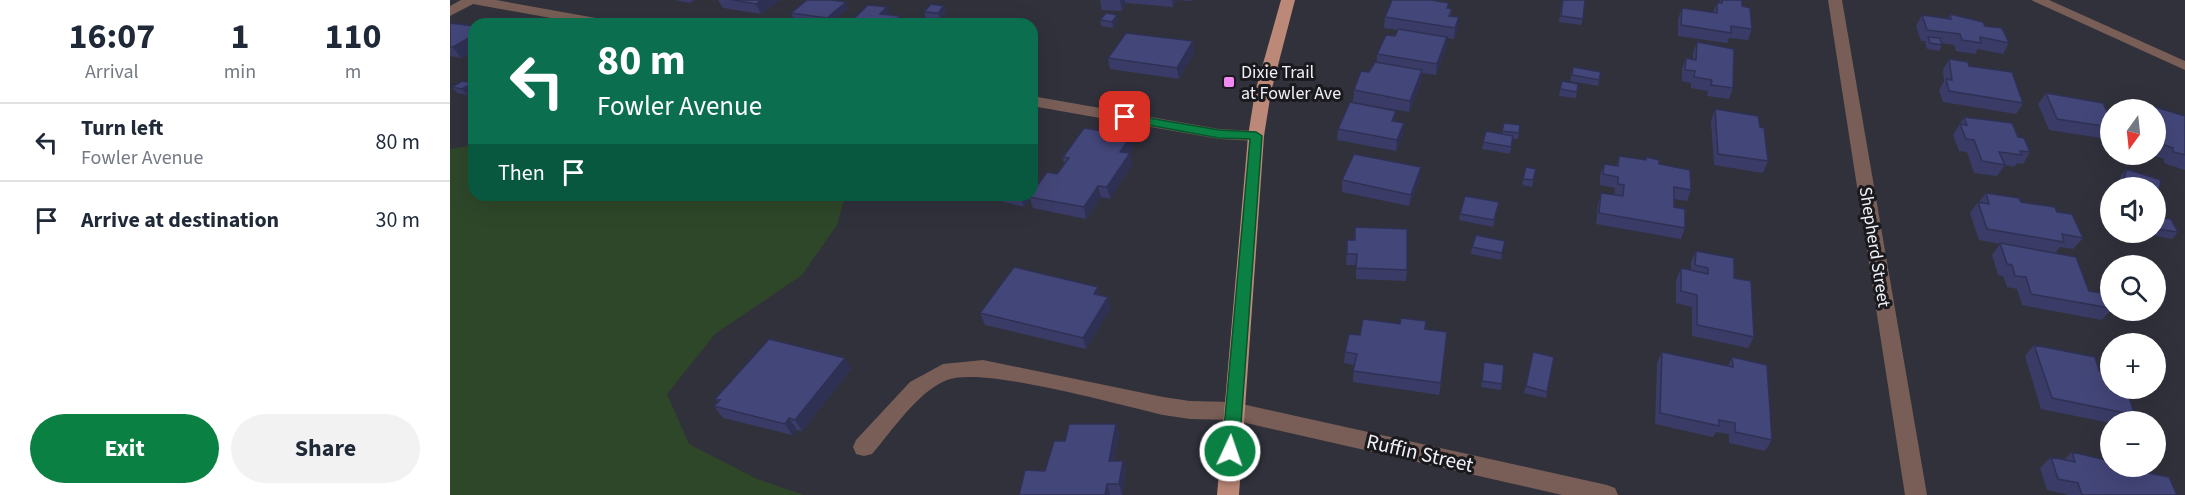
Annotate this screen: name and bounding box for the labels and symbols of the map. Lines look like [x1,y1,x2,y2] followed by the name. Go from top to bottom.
[1241,60,1341,106] place label: Dixie Trail at Fowler Ave
[1222,75,1236,89] marker: Dixie Trail at Fowler Ave
[1099,91,1150,142] pin
[2100,99,2166,165] north arrow
[1853,185,1896,309] street label: Shepherd Street
[1198,419,1262,483] position arrow
[1364,426,1476,480] street label: Ruffin Street

